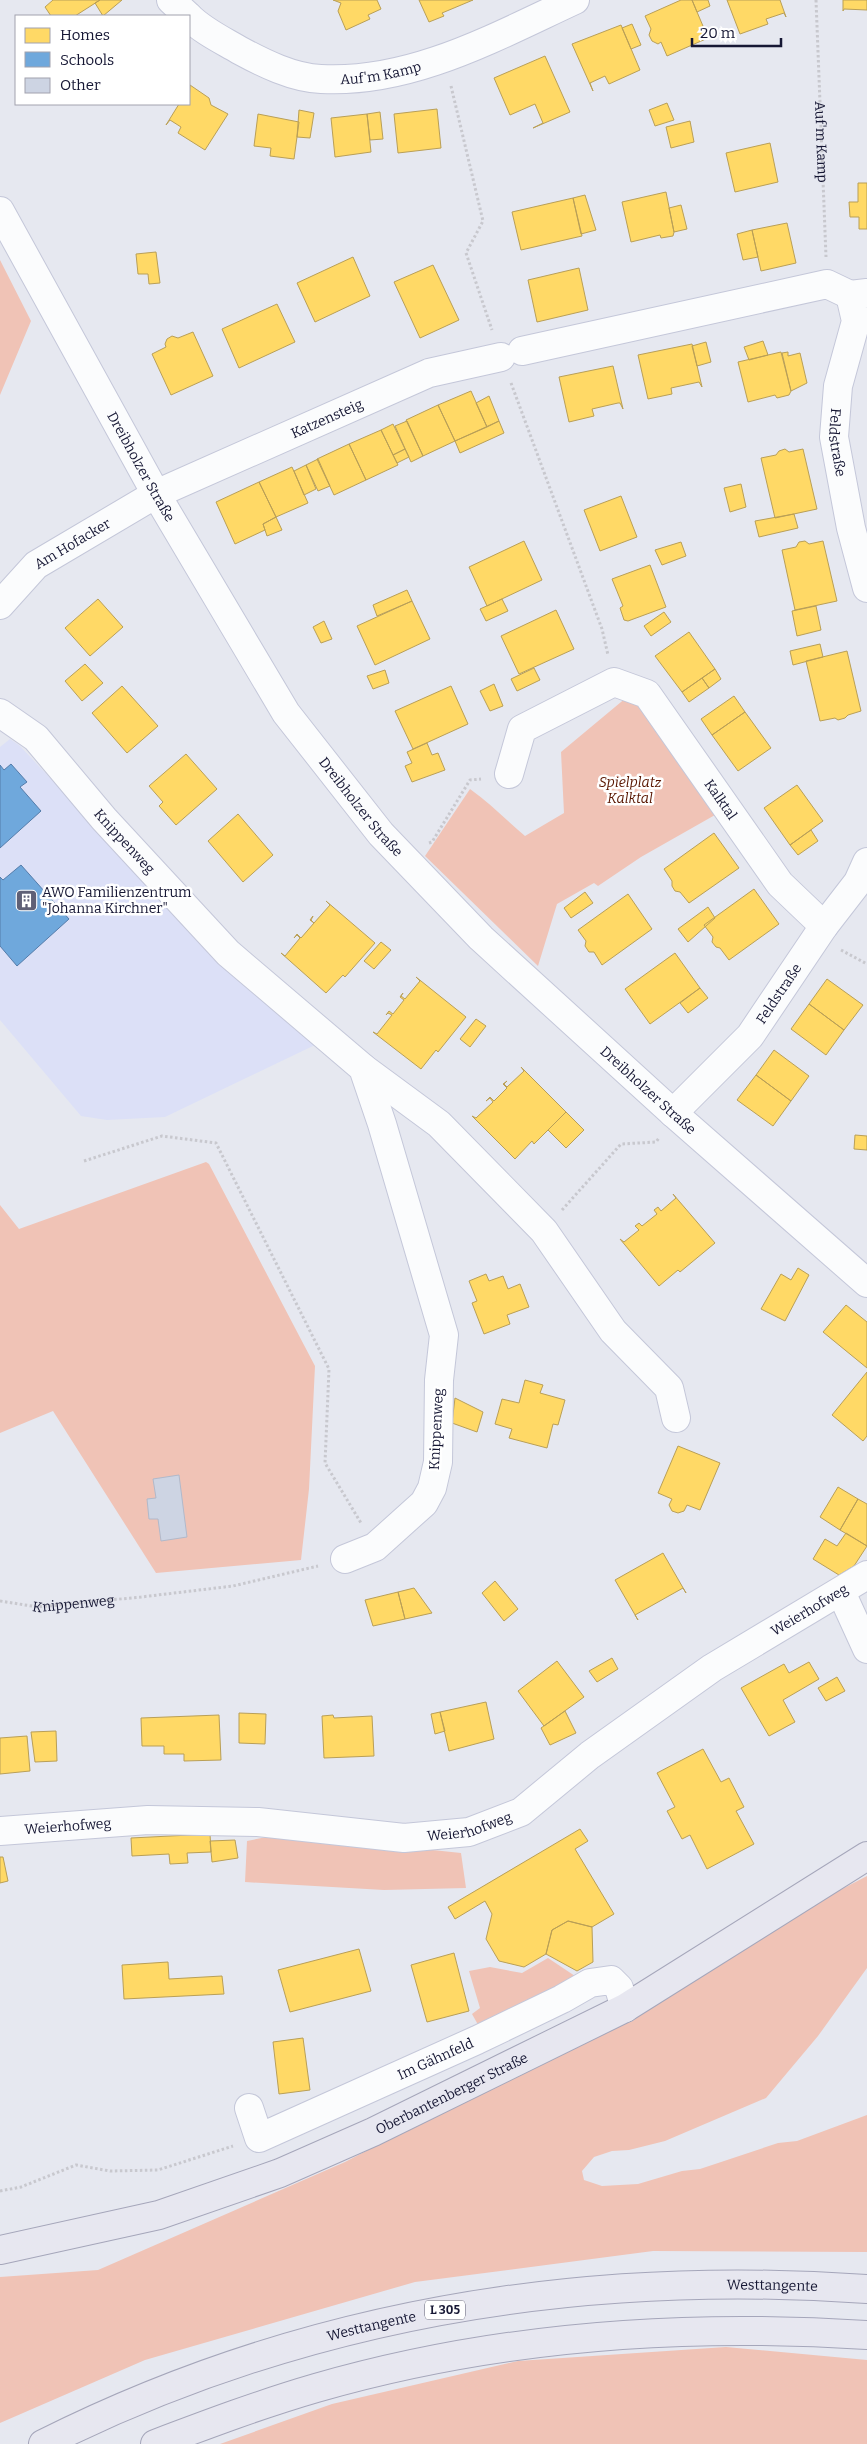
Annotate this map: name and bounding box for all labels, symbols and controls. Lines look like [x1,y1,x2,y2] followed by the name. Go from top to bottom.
[15,15,190,105] legend
[692,15,781,47] scale bar
[700,24,736,42] text: 20 m
[60,26,110,44] text: Homes
[60,51,114,69] text: Schools
[340,58,423,88] street label: Auf'm Kamp
[60,76,101,94] text: Other
[811,101,831,183] street label: Auf'm Kamp
[288,395,366,442] street label: Katzensteig
[825,407,849,478] street label: Feldstraße
[103,409,178,525] street label: Dreibholzer Straße
[31,515,114,573] street label: Am Hofacker
[315,754,406,860] street label: Dreibholzer Straße
[599,774,662,807] park label: Spielplatz Kalktal
[700,776,740,823] street label: Kalktal
[90,806,159,878] street label: Knippenweg
[42,884,192,917] place label: AWO Familienzentrum "Johanna Kirchner"
[14,888,38,912] building icon: AWO Familienzentrum "Johanna Kirchner"
[753,960,805,1027] street label: Feldstraße
[596,1043,699,1138] street label: Dreibholzer Straße
[426,1387,447,1470] street label: Knippenweg
[768,1580,851,1640] street label: Weierhofweg
[31,1592,115,1617] street label: Knippenweg
[426,1808,514,1845] street label: Weierhofweg
[24,1815,112,1838] street label: Weierhofweg
[395,2035,476,2084] street label: Im Gähnfeld
[373,2049,531,2138] street label: Oberbantenberger Straße
[727,2276,818,2295] street label: Westtangente
[425,2300,465,2320] road number: L 305
[325,2308,418,2345] street label: Westtangente

